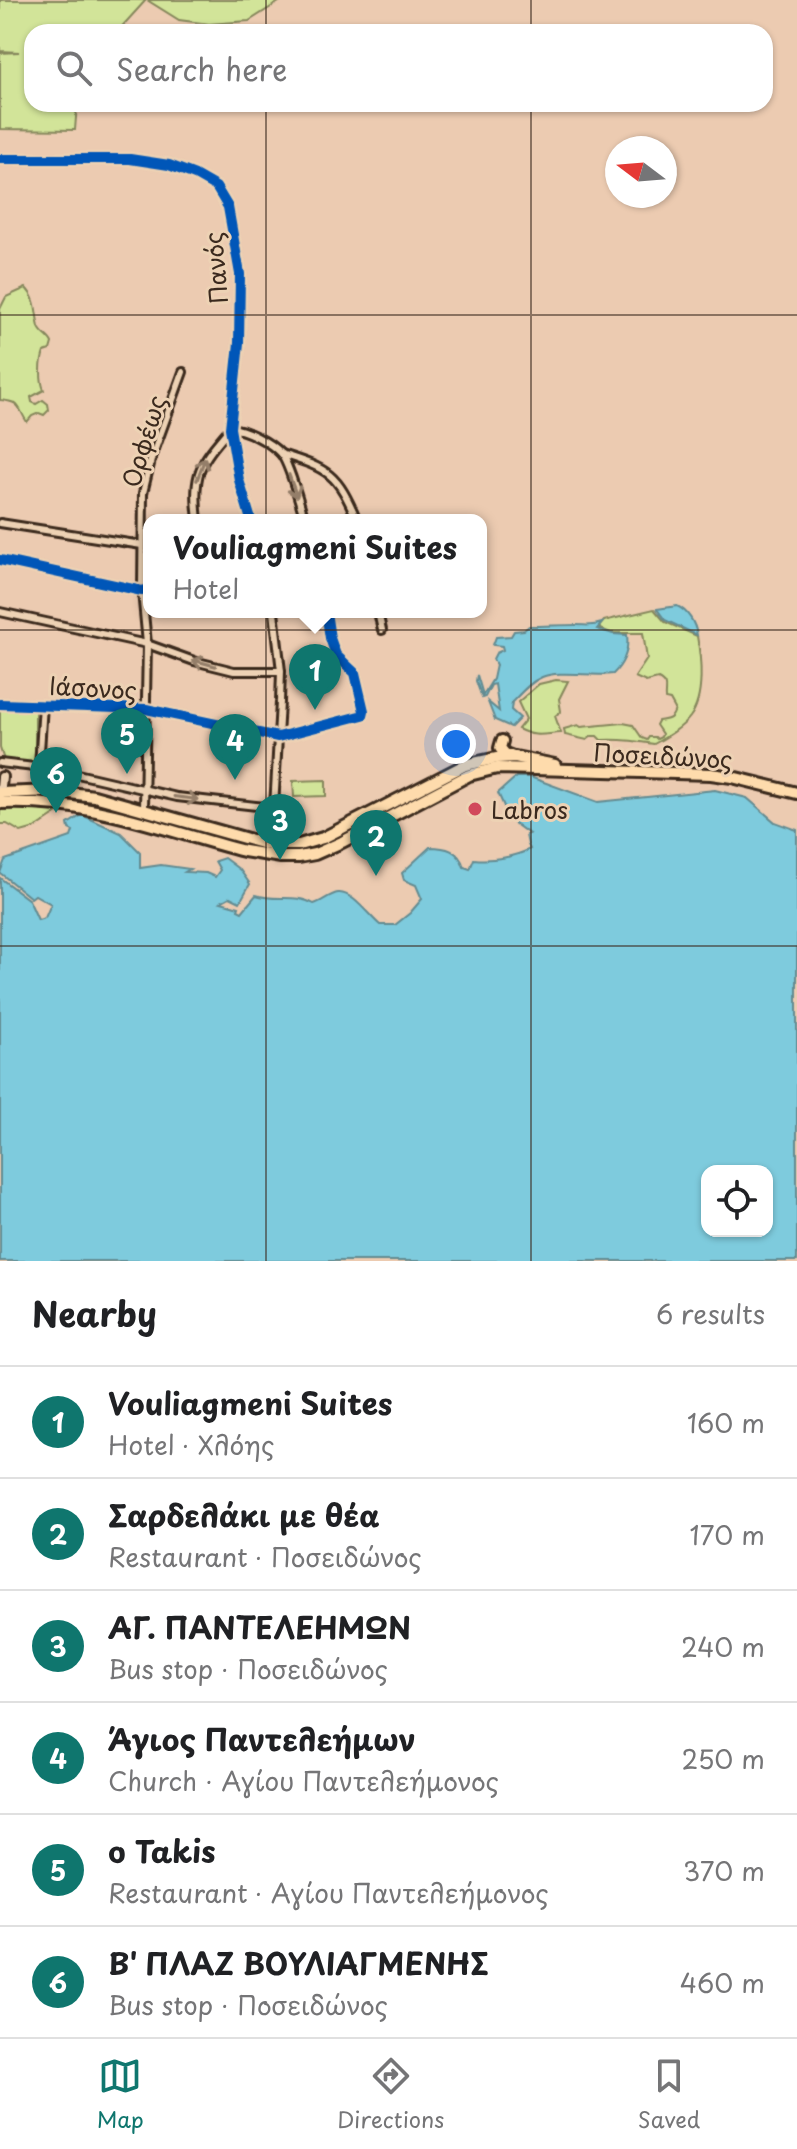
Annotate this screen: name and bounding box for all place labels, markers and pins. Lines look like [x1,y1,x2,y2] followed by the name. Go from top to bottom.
[289,644,341,710] pin: 1
[101,708,153,774] pin: 5
[209,714,261,780] pin: 4
[30,747,82,813] pin: 6
[491,791,568,827] place label: Labros
[254,794,306,860] pin: 3
[466,800,484,818] marker: Labros
[350,810,402,876] pin: 2

